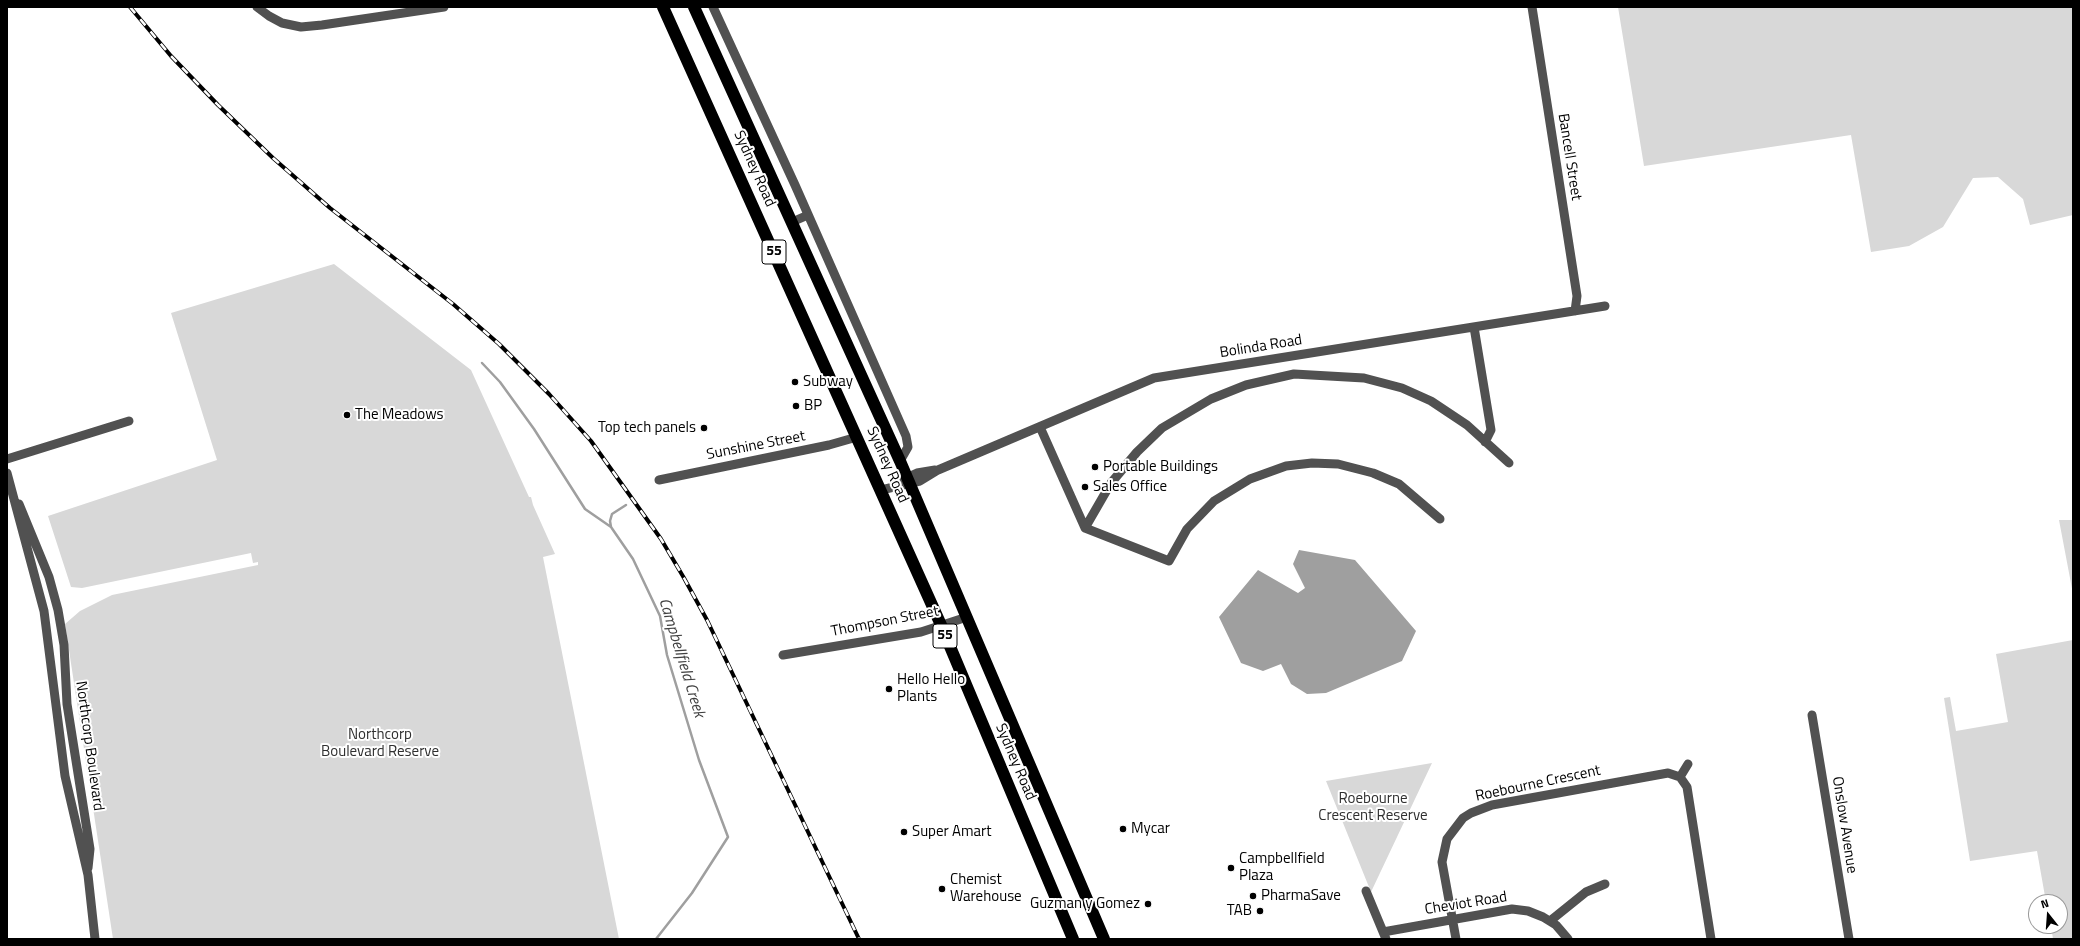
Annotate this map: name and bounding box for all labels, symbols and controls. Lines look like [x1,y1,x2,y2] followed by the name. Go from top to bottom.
[1553,112,1585,202] street label: Bancell Street
[729,128,779,210] street label: Sydney Road
[762,240,786,264] road number: 55
[1219,332,1303,362] street label: Bolinda Road
[803,373,853,391] place label: Subway
[790,377,800,387] marker: Subway
[804,397,822,415] place label: BP
[791,401,801,411] marker: BP
[355,406,444,424] place label: The Meadows
[342,410,352,420] marker: The Meadows
[598,419,696,437] place label: Top tech panels
[699,423,709,433] marker: Top tech panels
[862,424,912,506] street label: Sydney Road
[705,428,807,464] street label: Sunshine Street
[1103,458,1218,476] place label: Portable Buildings
[1090,462,1100,472] marker: Portable Buildings
[1093,478,1167,496] place label: Sales Office
[1080,482,1090,492] marker: Sales Office
[654,596,708,720] water label: Campbellfield Creek
[830,603,940,641] street label: Thompson Street
[933,624,957,648] road number: 55
[897,671,965,706] place label: Hello Hello Plants
[71,680,107,812] street label: Northcorp Boulevard
[884,684,894,694] marker: Hello Hello Plants
[991,721,1039,803] street label: Sydney Road
[321,726,439,761] park label: Northcorp Boulevard Reserve
[1474,762,1602,806] street label: Roebourne Crescent
[1827,775,1861,875] street label: Onslow Avenue
[1318,790,1428,825] park label: Roebourne Crescent Reserve
[1131,820,1170,838] place label: Mycar
[912,823,992,841] place label: Super Amart
[1118,824,1128,834] marker: Mycar
[899,827,909,837] marker: Super Amart
[1239,850,1325,885] place label: Campbellfield Plaza
[1226,863,1236,873] marker: Campbellfield Plaza
[950,871,1022,906] place label: Chemist Warehouse
[937,884,947,894] marker: Chemist Warehouse
[1261,887,1341,905] place label: PharmaSave
[1424,889,1508,919] street label: Cheviot Road
[1248,891,1258,901] marker: PharmaSave
[2028,894,2068,934] north arrow
[1030,895,1140,913] place label: Guzman y Gomez
[2039,895,2051,912] text: N
[1143,899,1153,909] marker: Guzman y Gomez
[1227,902,1252,920] place label: TAB
[1255,906,1265,916] marker: TAB

